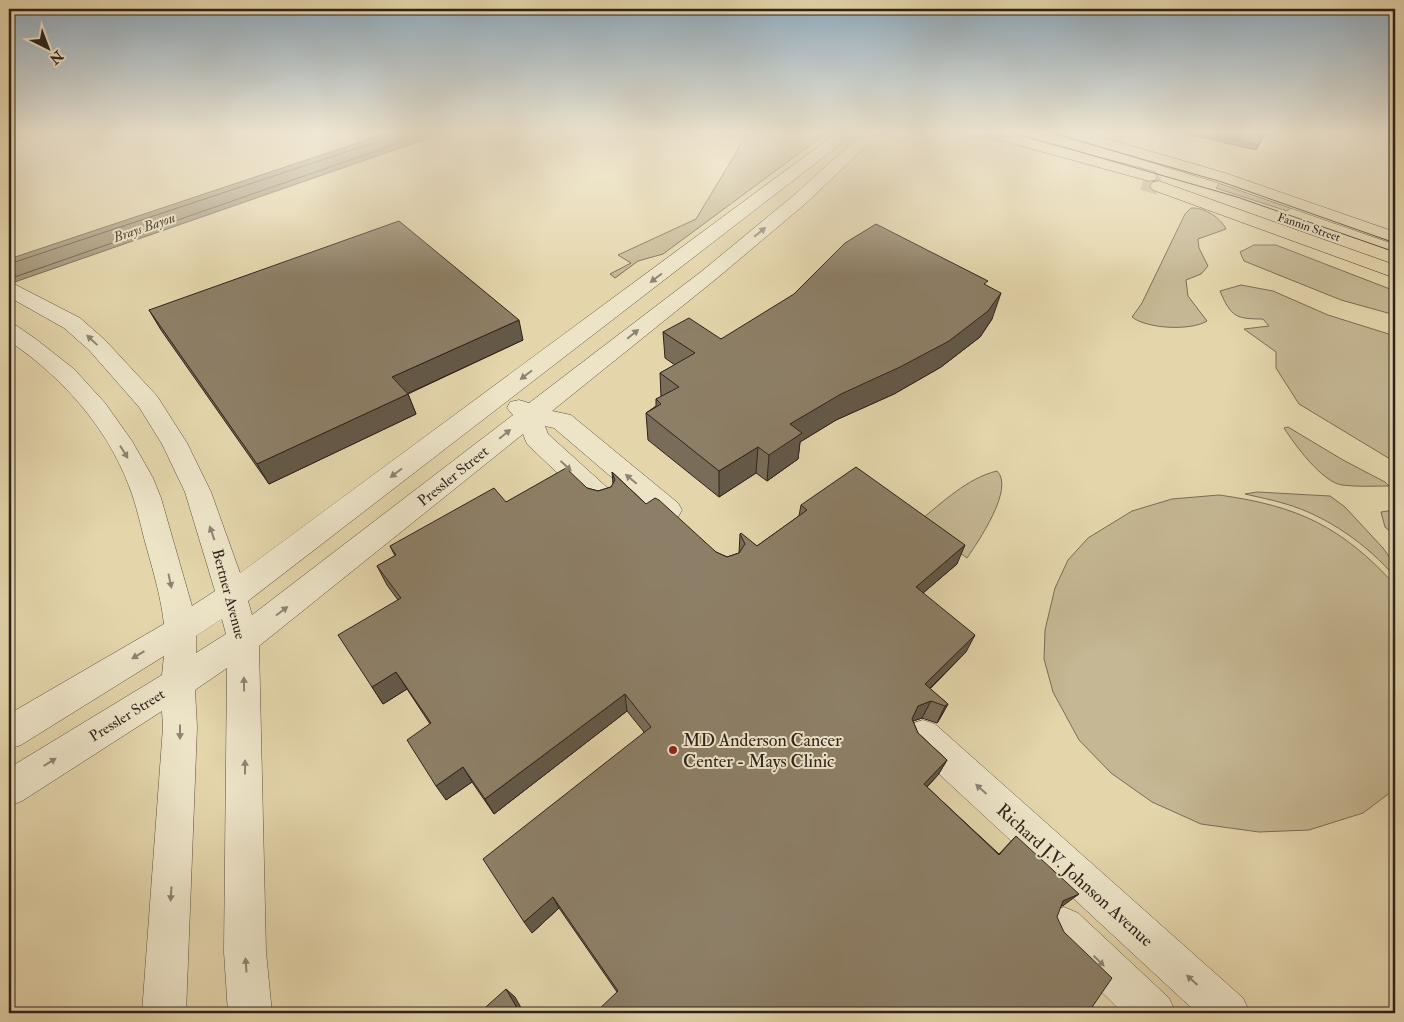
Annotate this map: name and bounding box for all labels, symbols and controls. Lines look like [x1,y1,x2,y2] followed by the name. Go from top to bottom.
[22,22,72,72] north arrow
[46,46,67,68] text: N
[110,209,178,246] water label: Brays Bayou
[1276,210,1342,245] street label: Fannin Street
[753,227,766,238] one-way arrow
[649,273,663,283] one-way arrow
[626,329,639,340] one-way arrow
[86,334,98,346] one-way arrow
[519,370,533,380] one-way arrow
[498,428,511,439] one-way arrow
[414,442,493,511] street label: Pressler Street
[120,445,129,458] one-way arrow
[560,460,572,472] one-way arrow
[389,468,403,478] one-way arrow
[625,473,638,484] one-way arrow
[208,525,216,540] one-way arrow
[207,547,250,641] street label: Bertner Avenue
[166,574,174,590] one-way arrow
[275,605,288,616] one-way arrow
[132,650,145,659] one-way arrow
[240,676,248,692] one-way arrow
[86,685,169,746] street label: Pressler Street
[176,724,184,740] one-way arrow
[683,729,842,773] place label: MD Anderson Cancer Center - Mays Clinic
[667,744,679,756] marker: MD Anderson Cancer Center - Mays Clinic
[44,758,57,767] one-way arrow
[241,759,249,775] one-way arrow
[975,783,987,795] one-way arrow
[991,799,1158,952] street label: Richard J.V. Johnson Avenue
[166,887,174,903] one-way arrow
[1093,955,1105,967] one-way arrow
[242,956,250,972] one-way arrow
[1185,975,1198,986] one-way arrow

